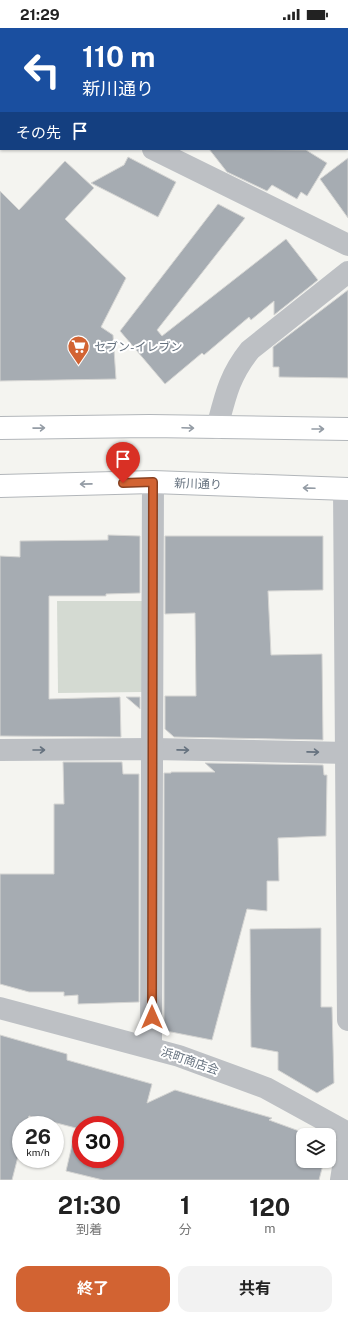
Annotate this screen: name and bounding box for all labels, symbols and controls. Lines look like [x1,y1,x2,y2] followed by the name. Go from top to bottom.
[20,6,60,23] text: 21:29
[82,40,155,73] text: 110 m
[16,44,68,96] icon: left
[82,78,154,99] text: 新川通り
[69,120,91,142] icon: arrive
[16,124,61,141] text: その先
[66,334,92,367] supermarket icon: セブン-イレブン
[94,340,183,354] place label: セブン-イレブン
[32,424,45,432] one-way arrow
[181,424,194,431] one-way arrow
[311,425,324,433] one-way arrow
[106,442,140,483] pin
[112,448,134,470] icon: arrive
[174,476,222,492] street label: 新川通り
[80,480,93,488] one-way arrow
[303,484,316,492] one-way arrow
[32,746,45,754] one-way arrow
[176,746,189,754] one-way arrow
[306,749,319,756] one-way arrow
[131,996,173,1038] position arrow
[159,1045,221,1077] street label: 浜町商店会
[72,1116,124,1168] speed limit sign: 30
[25,1125,51,1149] text: 26
[296,1128,336,1168] map controls
[296,1128,336,1168] button: layers
[26,1146,50,1158] text: km/h
[58,1191,121,1219] text: 21:30
[180,1191,190,1219] text: 1
[249,1193,290,1221] text: 120
[264,1221,275,1236] text: m
[76,1222,102,1237] text: 到着
[179,1222,192,1237] text: 分
[16,1266,170,1312] button: 終了
[178,1266,332,1312] button: 共有

